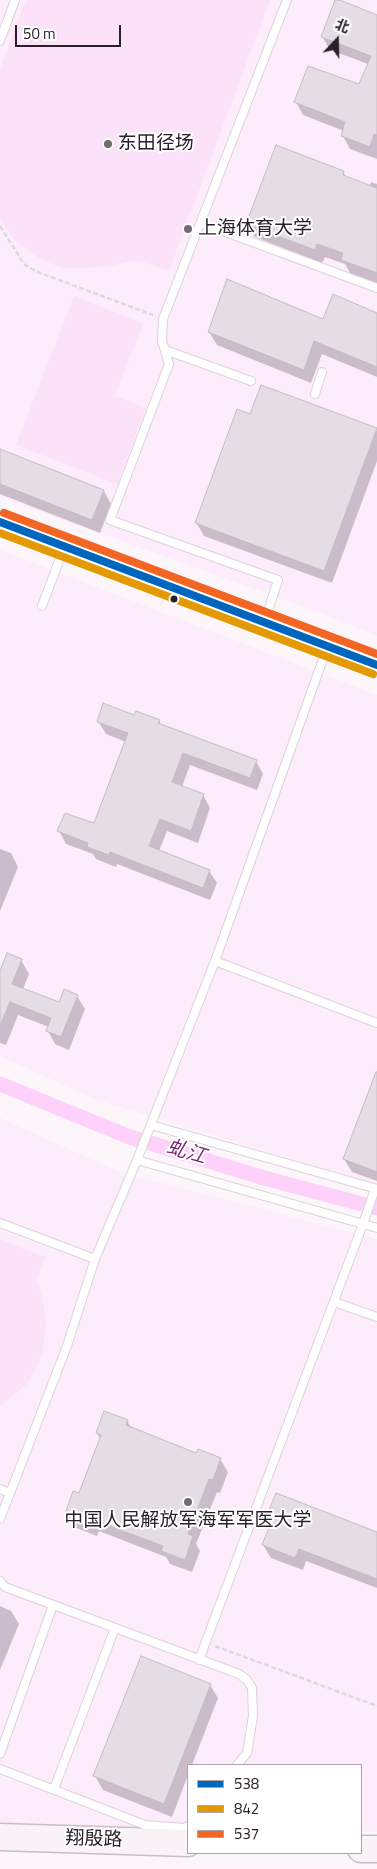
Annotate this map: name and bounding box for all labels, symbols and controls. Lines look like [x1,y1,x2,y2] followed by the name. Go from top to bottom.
[332,13,353,38] text: 北
[18,15,124,47] scale bar
[312,15,362,65] north arrow
[23,22,56,45] text: 50 m
[118,133,194,155] place label: 东田径场
[102,138,114,150] marker: 东田径场
[198,218,312,240] place label: 上海体育大学
[182,223,194,235] marker: 上海体育大学
[169,594,179,604] unlabelled marker
[163,1136,209,1170] water label: 虬江
[182,1496,194,1508] marker: 中国人民解放军海军军医大学
[65,1510,311,1532] place label: 中国人民解放军海军军医大学
[187,1764,362,1854] legend
[234,1772,259,1795] text: 538
[234,1797,259,1820] text: 842
[234,1822,259,1845] text: 537
[65,1828,123,1852] street label: 翔殷路

